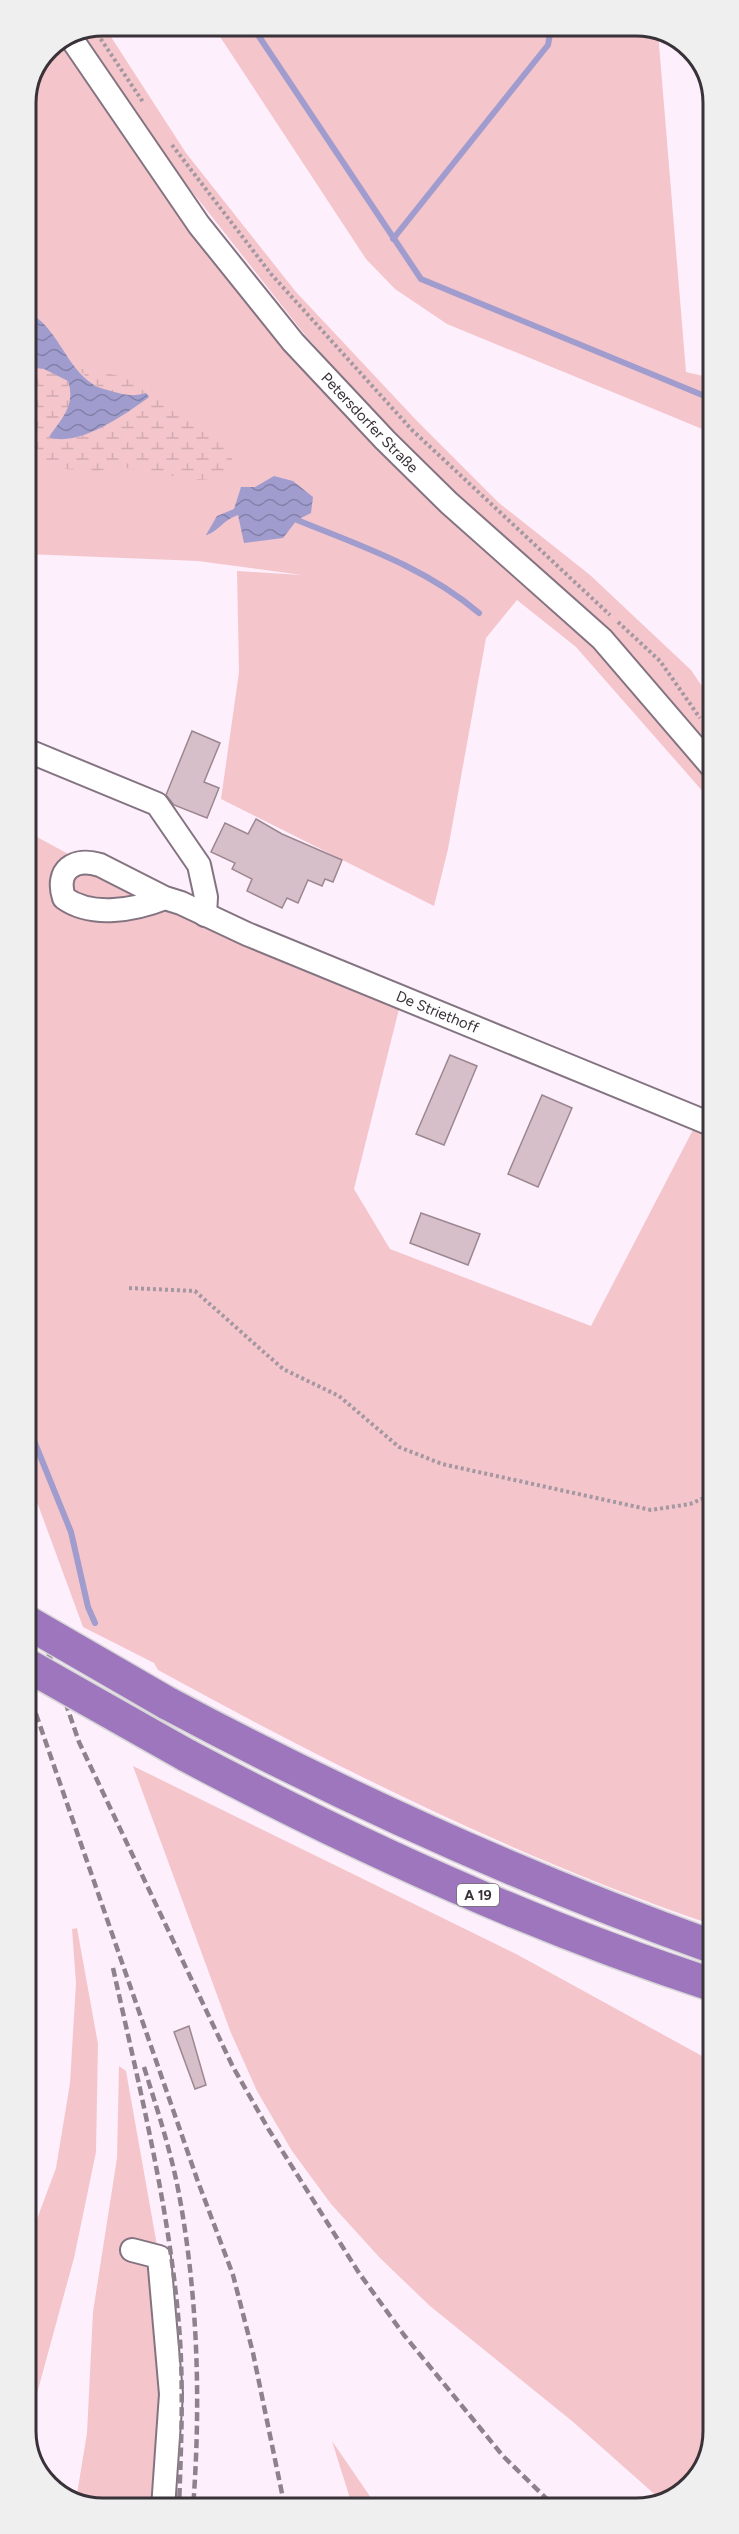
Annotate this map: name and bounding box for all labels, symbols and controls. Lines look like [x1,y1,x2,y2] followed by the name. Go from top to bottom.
[317,369,422,477] street label: Petersdorfer Straße
[393,987,482,1037] street label: De Striethoff
[457,1884,499,1906] road number: A 19

